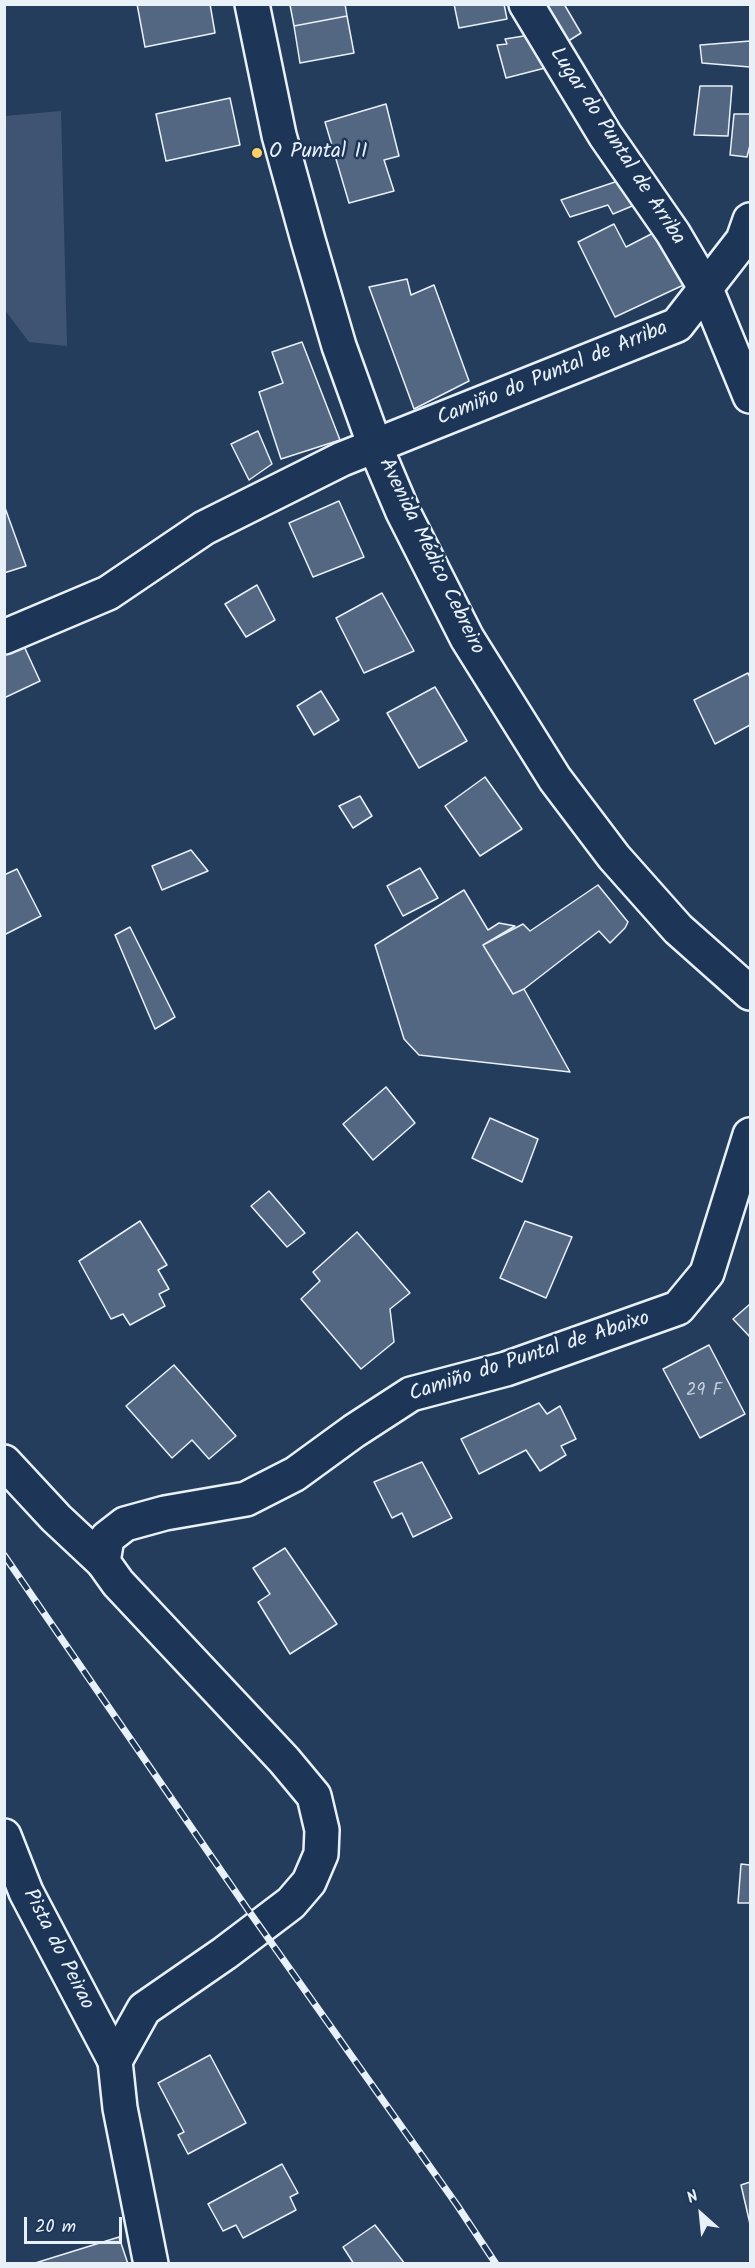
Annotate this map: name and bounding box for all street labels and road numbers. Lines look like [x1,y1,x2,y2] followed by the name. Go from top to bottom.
[543,44,689,250] street label: Lugar do Puntal de Arriba
[434,317,672,433] street label: Camiño do Puntal de Arriba
[371,455,489,659] street label: Avenida Médico Cebreiro
[407,1307,653,1409] street label: Camiño do Puntal de Abaixo
[16,1885,98,2015] street label: Pista do Peirao

